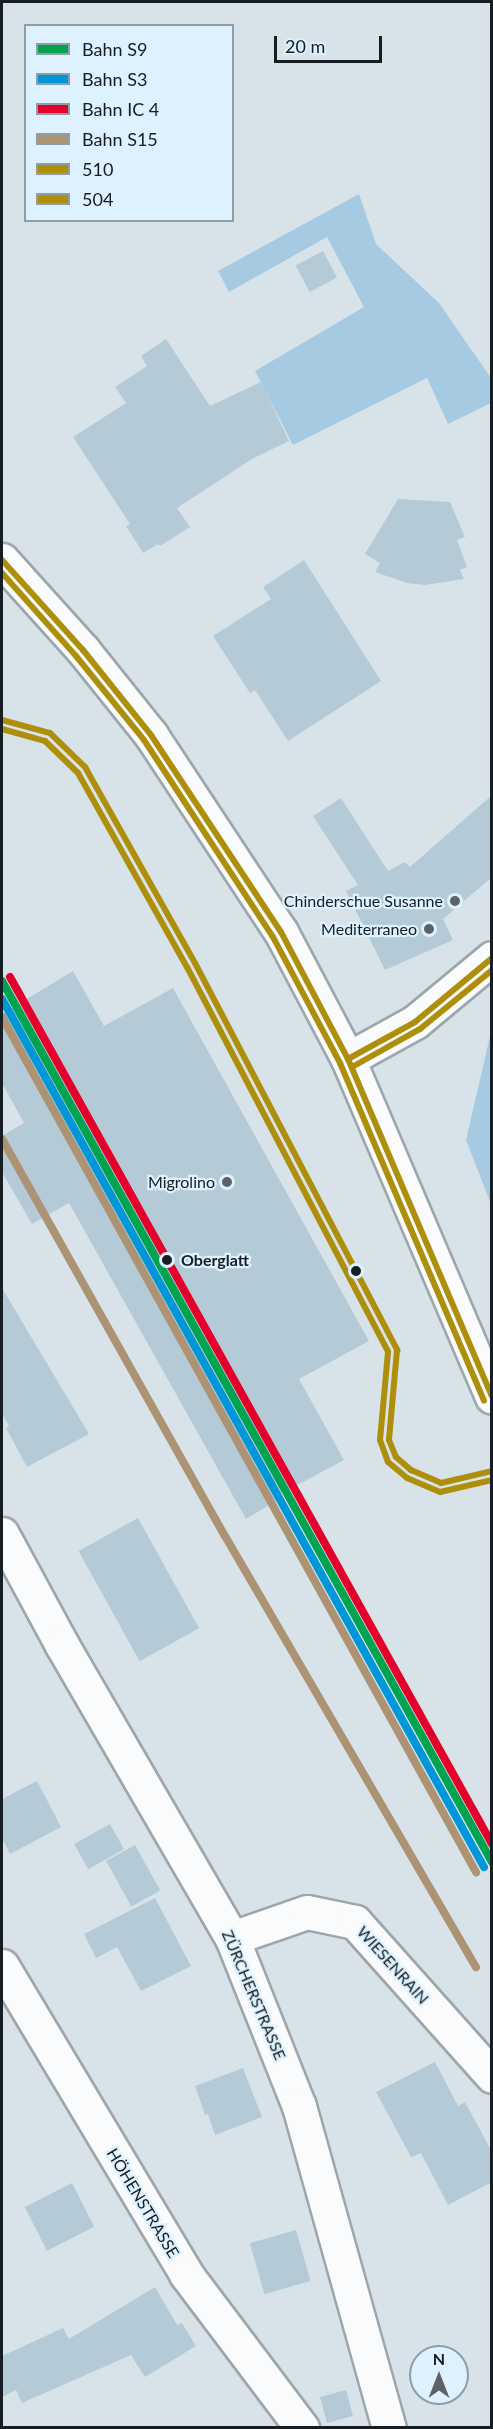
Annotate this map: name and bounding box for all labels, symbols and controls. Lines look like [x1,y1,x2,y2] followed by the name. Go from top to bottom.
[24,24,234,222] legend
[277,24,385,62] scale bar
[285,35,325,57] text: 20 m
[82,38,147,60] text: Bahn S9
[82,68,147,90] text: Bahn S3
[82,98,159,120] text: Bahn IC 4
[82,128,158,150] text: Bahn S15
[82,158,113,180] text: 510
[82,188,113,210] text: 504
[284,891,443,911] place label: Chinderschue Susanne
[448,894,462,908] marker: Chinderschue Susanne
[321,919,417,939] place label: Mediterraneo
[422,922,436,936] marker: Mediterraneo
[148,1172,215,1192] place label: Migrolino
[220,1175,234,1189] marker: Migrolino
[181,1250,249,1270] place label: Oberglatt
[158,1251,176,1269] marker: Oberglatt
[350,1265,362,1277] unlabelled marker
[353,1922,433,2008] street label: WIESENRAIN
[218,1927,290,2063] street label: ZÜRCHERSTRASSE
[103,2145,183,2261] street label: HÖHENSTRASSE
[409,2345,469,2405] north arrow
[433,2349,445,2368] text: N

